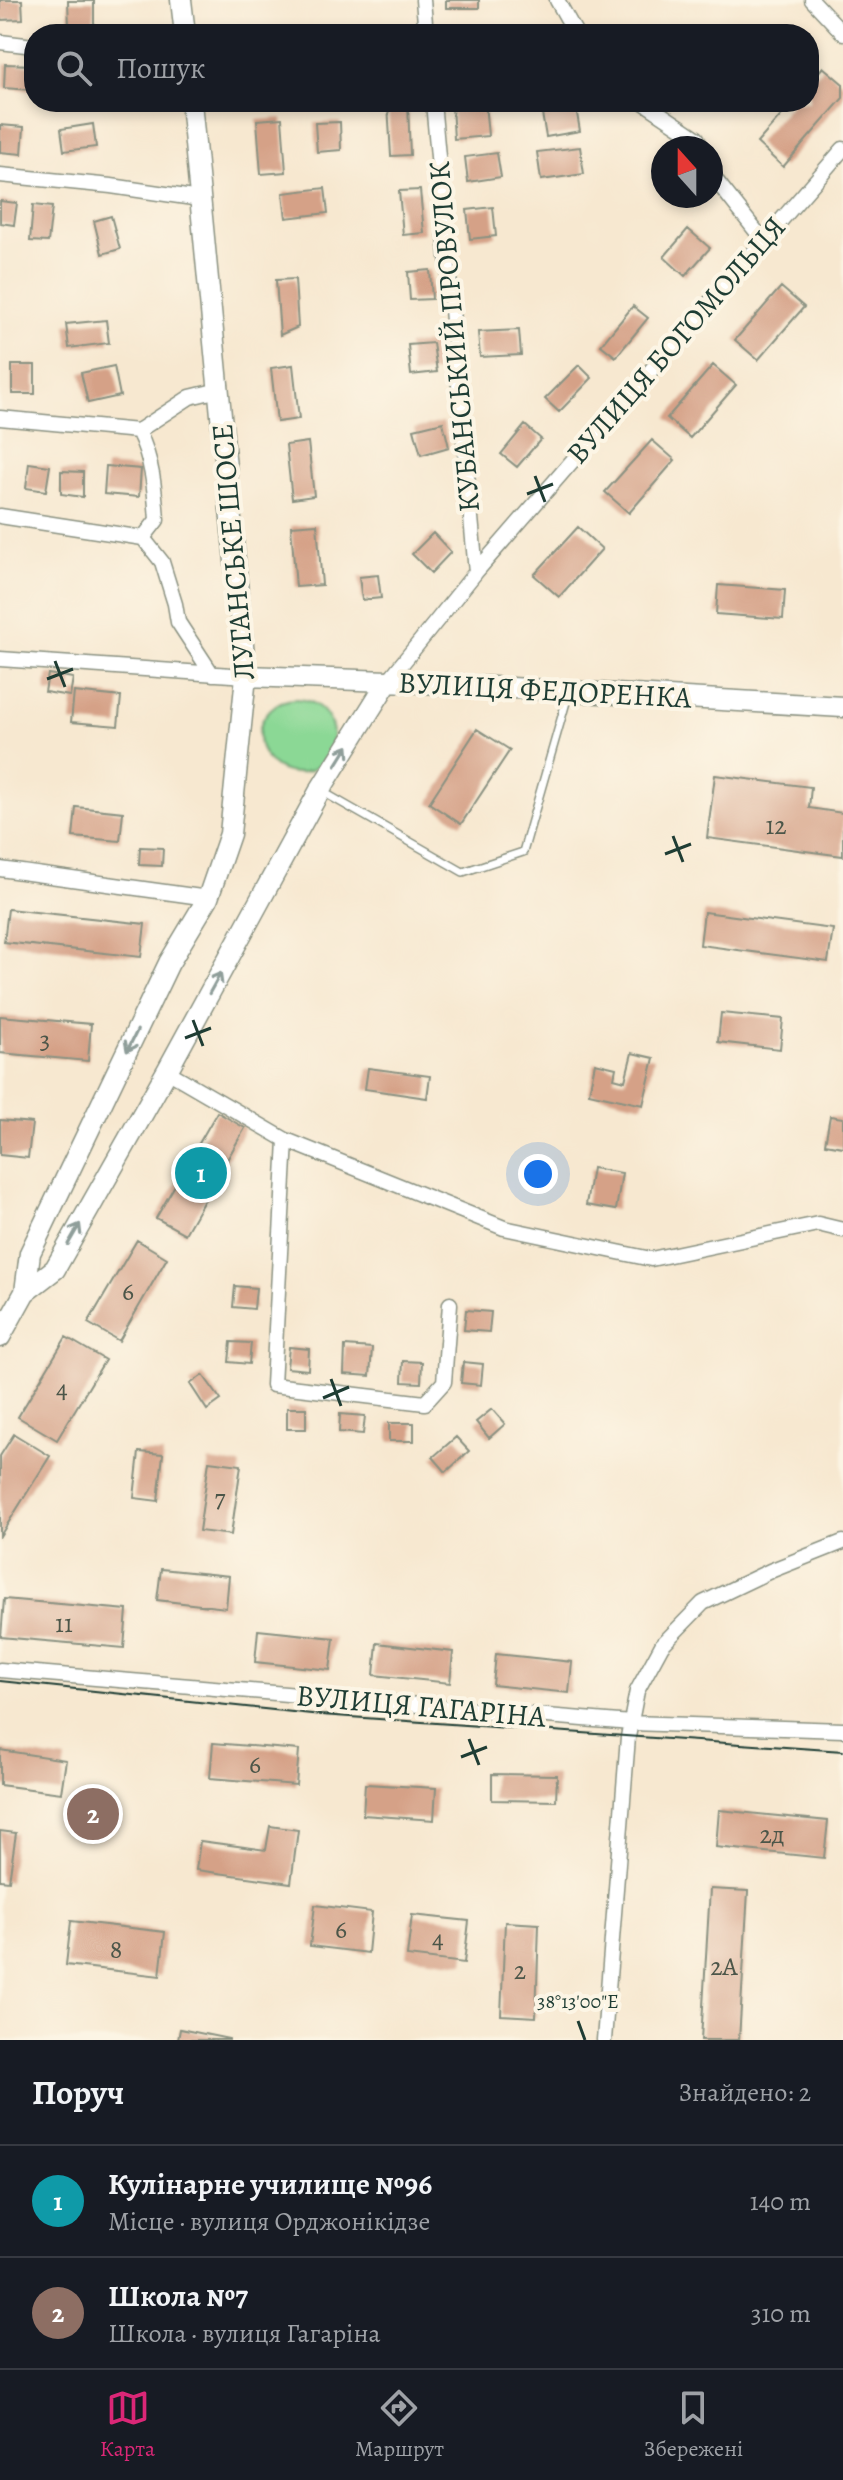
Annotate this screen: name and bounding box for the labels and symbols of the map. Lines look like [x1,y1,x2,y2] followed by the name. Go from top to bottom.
[651,136,723,208] north arrow
[419,160,489,514] street label: КУБАНСЬКИЙ ПРОВУЛОК
[557,208,795,472] street label: ВУЛИЦЯ БОГОМОЛЬЦЯ
[202,422,264,682] street label: ЛУГАНСЬКЕ ШОСЕ
[397,662,693,718] street label: ВУЛИЦЯ ФЕДОРЕНКА
[335,745,351,768] one-way arrow
[765,808,787,843] house number: 12
[208,972,224,995] one-way arrow
[40,1022,50,1057] house number: 3
[124,1028,139,1052] one-way arrow
[175,1143,227,1203] pin: 1
[518,1154,558,1194] your location
[67,1223,83,1246] one-way arrow
[122,1274,134,1309] house number: 6
[56,1372,68,1407] house number: 4
[215,1481,226,1516] house number: 7
[55,1606,73,1641] house number: 11
[295,1675,548,1737] street label: ВУЛИЦЯ ГАГАРІНА
[249,1747,261,1782] house number: 6
[67,1784,119,1844] pin: 2
[759,1817,785,1852] house number: 2д
[335,1912,347,1947] house number: 6
[432,1922,444,1957] house number: 4
[110,1932,122,1967] house number: 8
[710,1949,739,1984] house number: 2А
[514,1953,526,1988] house number: 2
[537,1988,619,2015] text: 38°13'00"E

